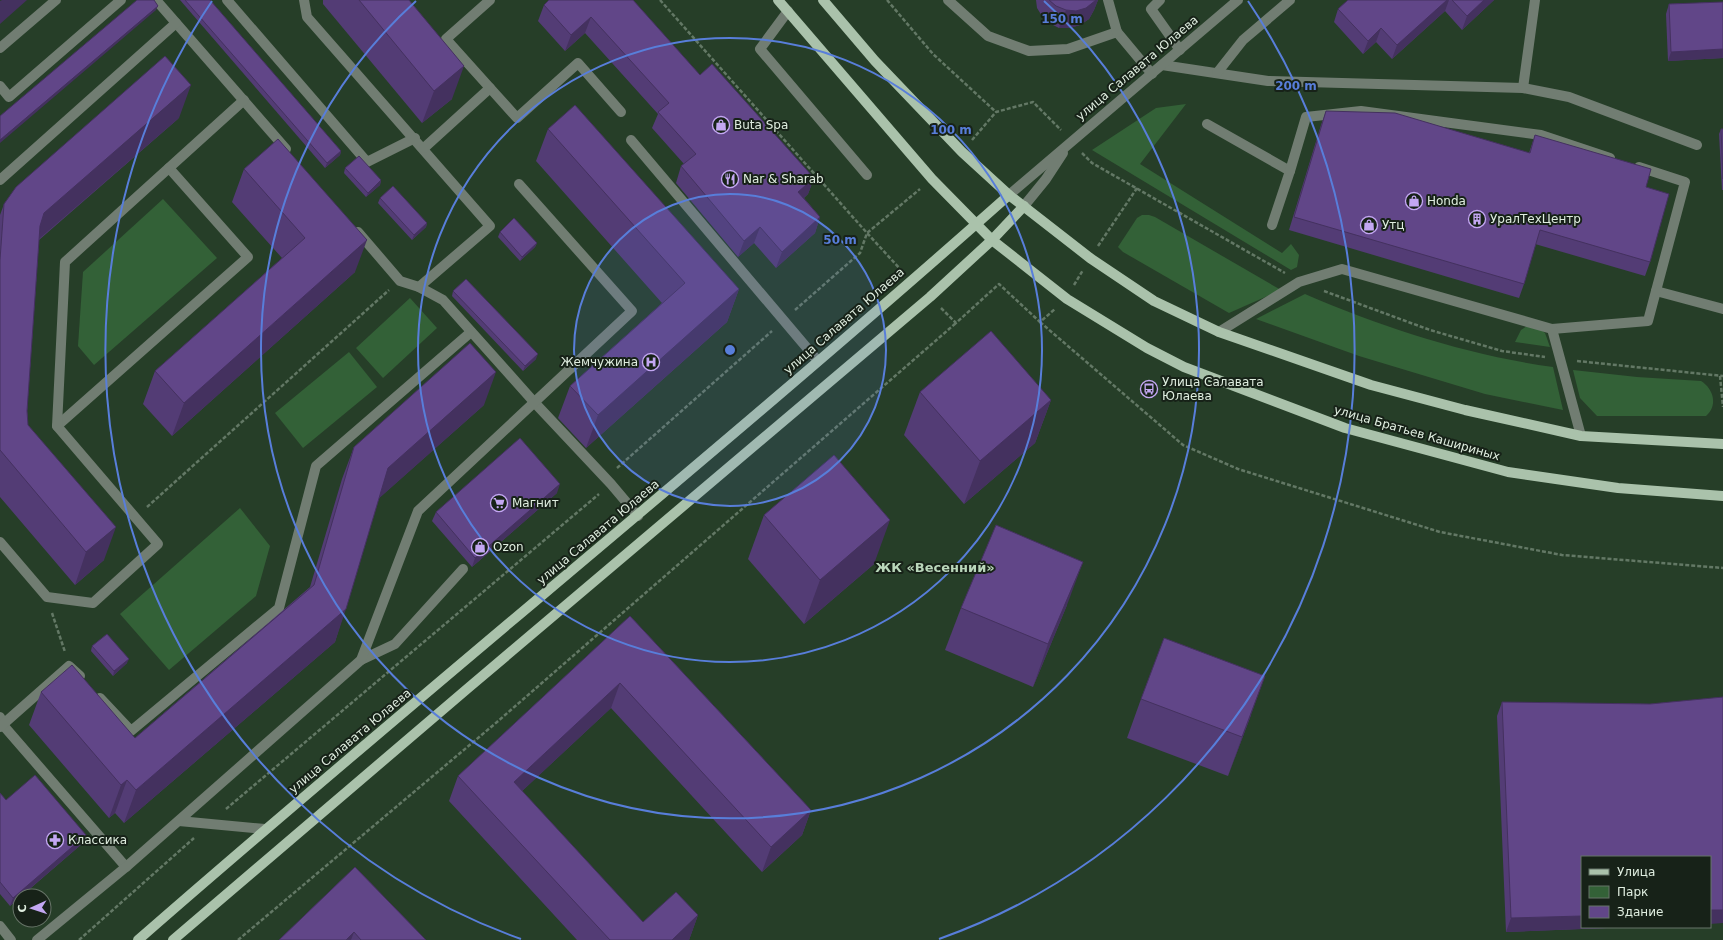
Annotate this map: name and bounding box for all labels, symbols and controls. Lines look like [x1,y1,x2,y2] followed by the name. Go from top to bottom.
[1041,12,1083,26] text: 150 m
[1073,13,1201,123] street label: улица Салавата Юлаева
[1275,79,1317,93] text: 200 m
[711,115,731,135] shop icon: Buta Spa
[734,118,788,132] place label: Buta Spa
[930,123,972,137] text: 100 m
[720,169,740,189] restaurant icon: Nar & Sharab
[743,172,824,186] place label: Nar & Sharab
[1404,191,1424,211] shop icon: Honda
[1427,194,1466,208] place label: Honda
[1467,209,1487,229] building icon: УралТехЦентр
[1490,212,1581,226] place label: УралТехЦентр
[1359,215,1379,235] shop icon: Утц
[1382,218,1404,232] place label: Утц
[823,233,857,247] text: 50 m
[781,265,907,377] street label: улица Салавата Юлаева
[723,343,737,357] centre of rings
[641,352,661,372] hospital icon: Жемчужина
[561,355,638,369] place label: Жемчужина
[1162,375,1264,403] place label: Улица Салавата Юлаева
[1139,379,1159,399] bus stop icon: Улица Салавата Юлаева
[1332,403,1502,463] street label: улица Братьев Кашириных
[534,477,662,587] street label: улица Салавата Юлаева
[489,493,509,513] supermarket icon: Магнит
[512,496,559,510] place label: Магнит
[470,537,490,557] shop icon: Ozon
[493,540,524,554] place label: Ozon
[875,560,995,575] district label: ЖК «Весенний»
[286,686,414,796] street label: улица Салавата Юлаева
[45,830,65,850] pharmacy icon: Классика
[68,833,127,847] place label: Классика
[1581,856,1711,928] legend
[1617,865,1655,879] text: Улица
[1617,885,1648,899] text: Парк
[12,888,52,928] north arrow
[16,904,29,913] text: С
[1617,905,1663,919] text: Здание

